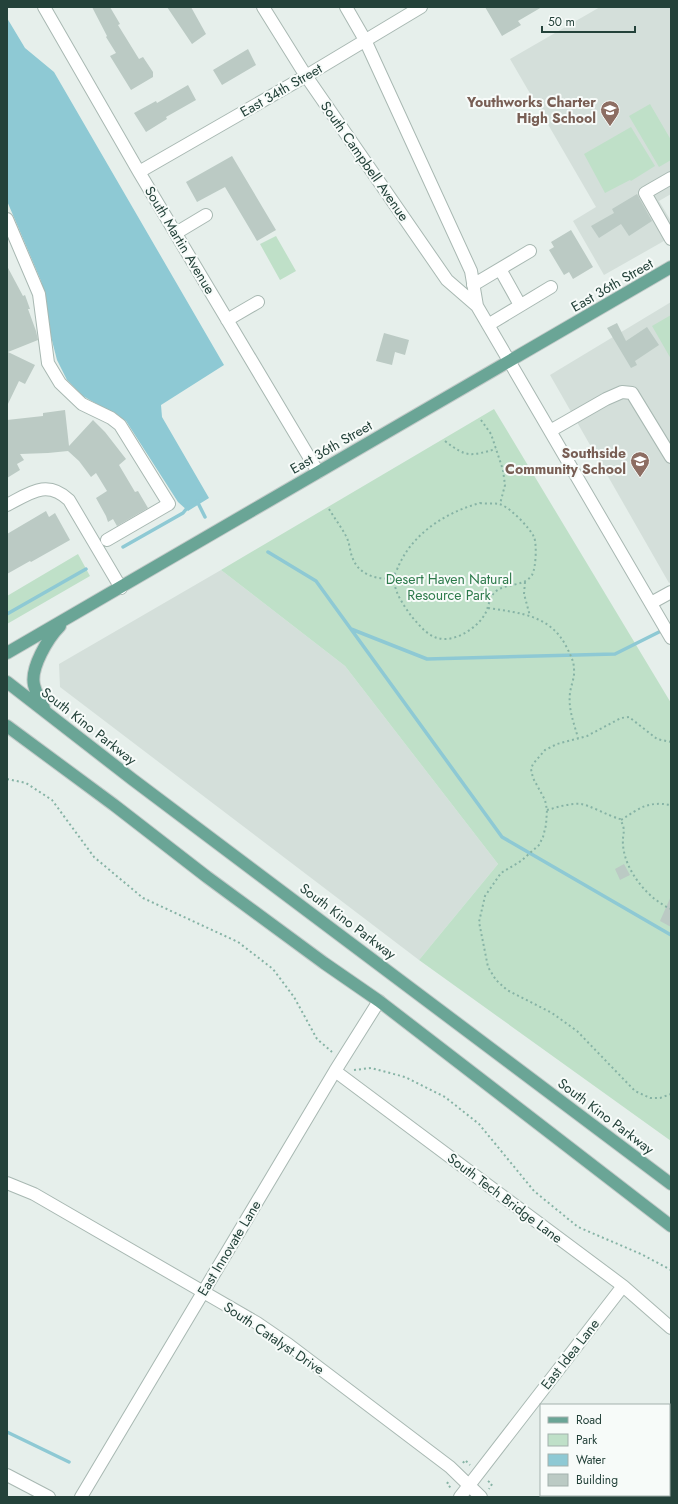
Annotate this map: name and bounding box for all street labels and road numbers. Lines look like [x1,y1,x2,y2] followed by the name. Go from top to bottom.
[236,58,326,122] street label: East 34th Street
[316,97,414,225] street label: South Campbell Avenue
[140,182,220,298] street label: South Martin Avenue
[567,253,657,317] street label: East 36th Street
[286,415,376,479] street label: East 36th Street
[37,682,141,770] street label: South Kino Parkway
[296,878,401,964] street label: South Kino Parkway
[554,1073,659,1159] street label: South Kino Parkway
[443,1148,567,1248] street label: South Tech Bridge Lane
[192,1196,266,1300] street label: East Innovate Lane
[220,1297,328,1379] street label: South Catalyst Drive
[536,1314,604,1394] street label: East Idea Lane

